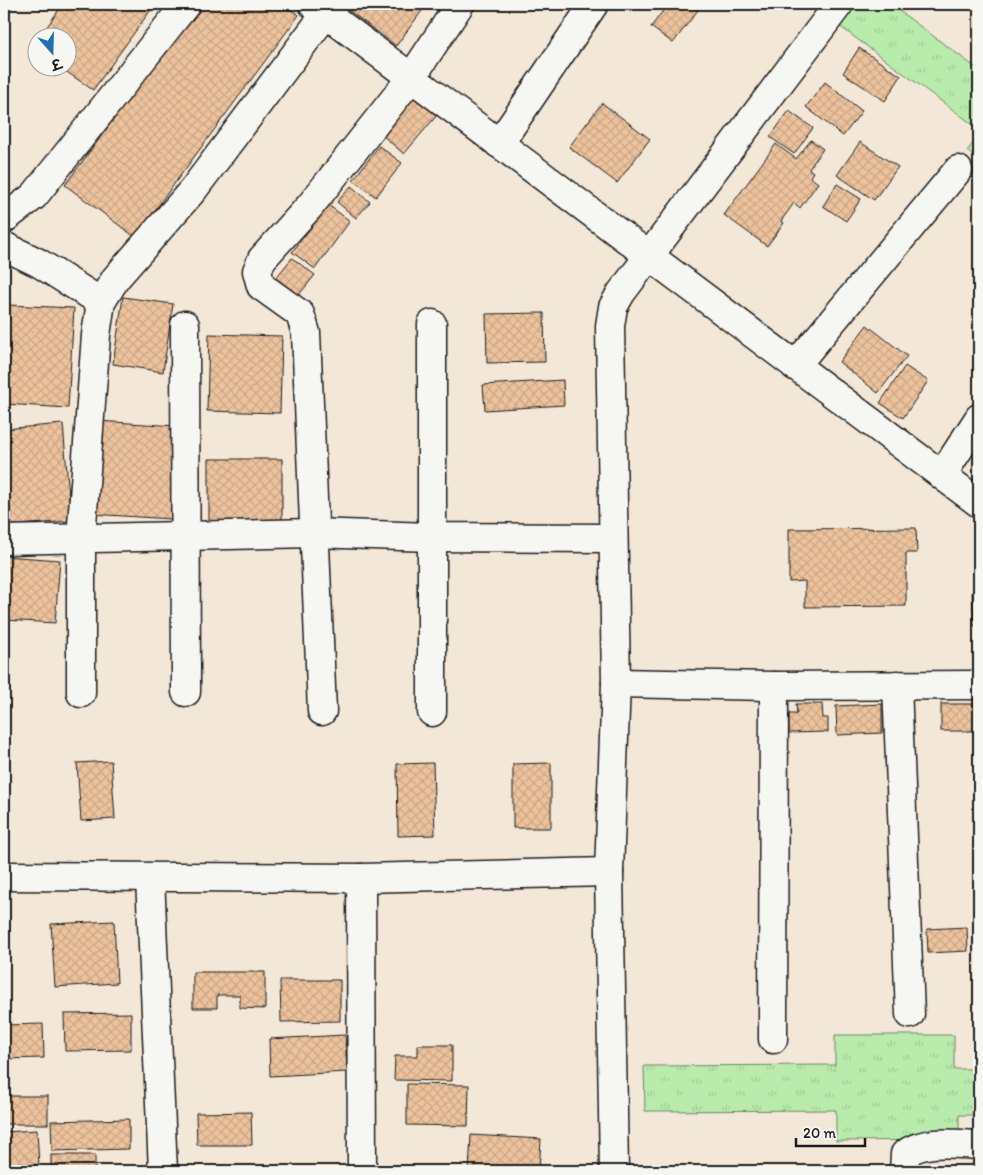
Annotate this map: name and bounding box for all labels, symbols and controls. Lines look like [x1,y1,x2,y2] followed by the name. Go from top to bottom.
[28,28,78,78] north arrow
[47,53,65,74] text: उ
[796,1115,864,1147] scale bar
[803,1124,837,1142] text: 20 m

